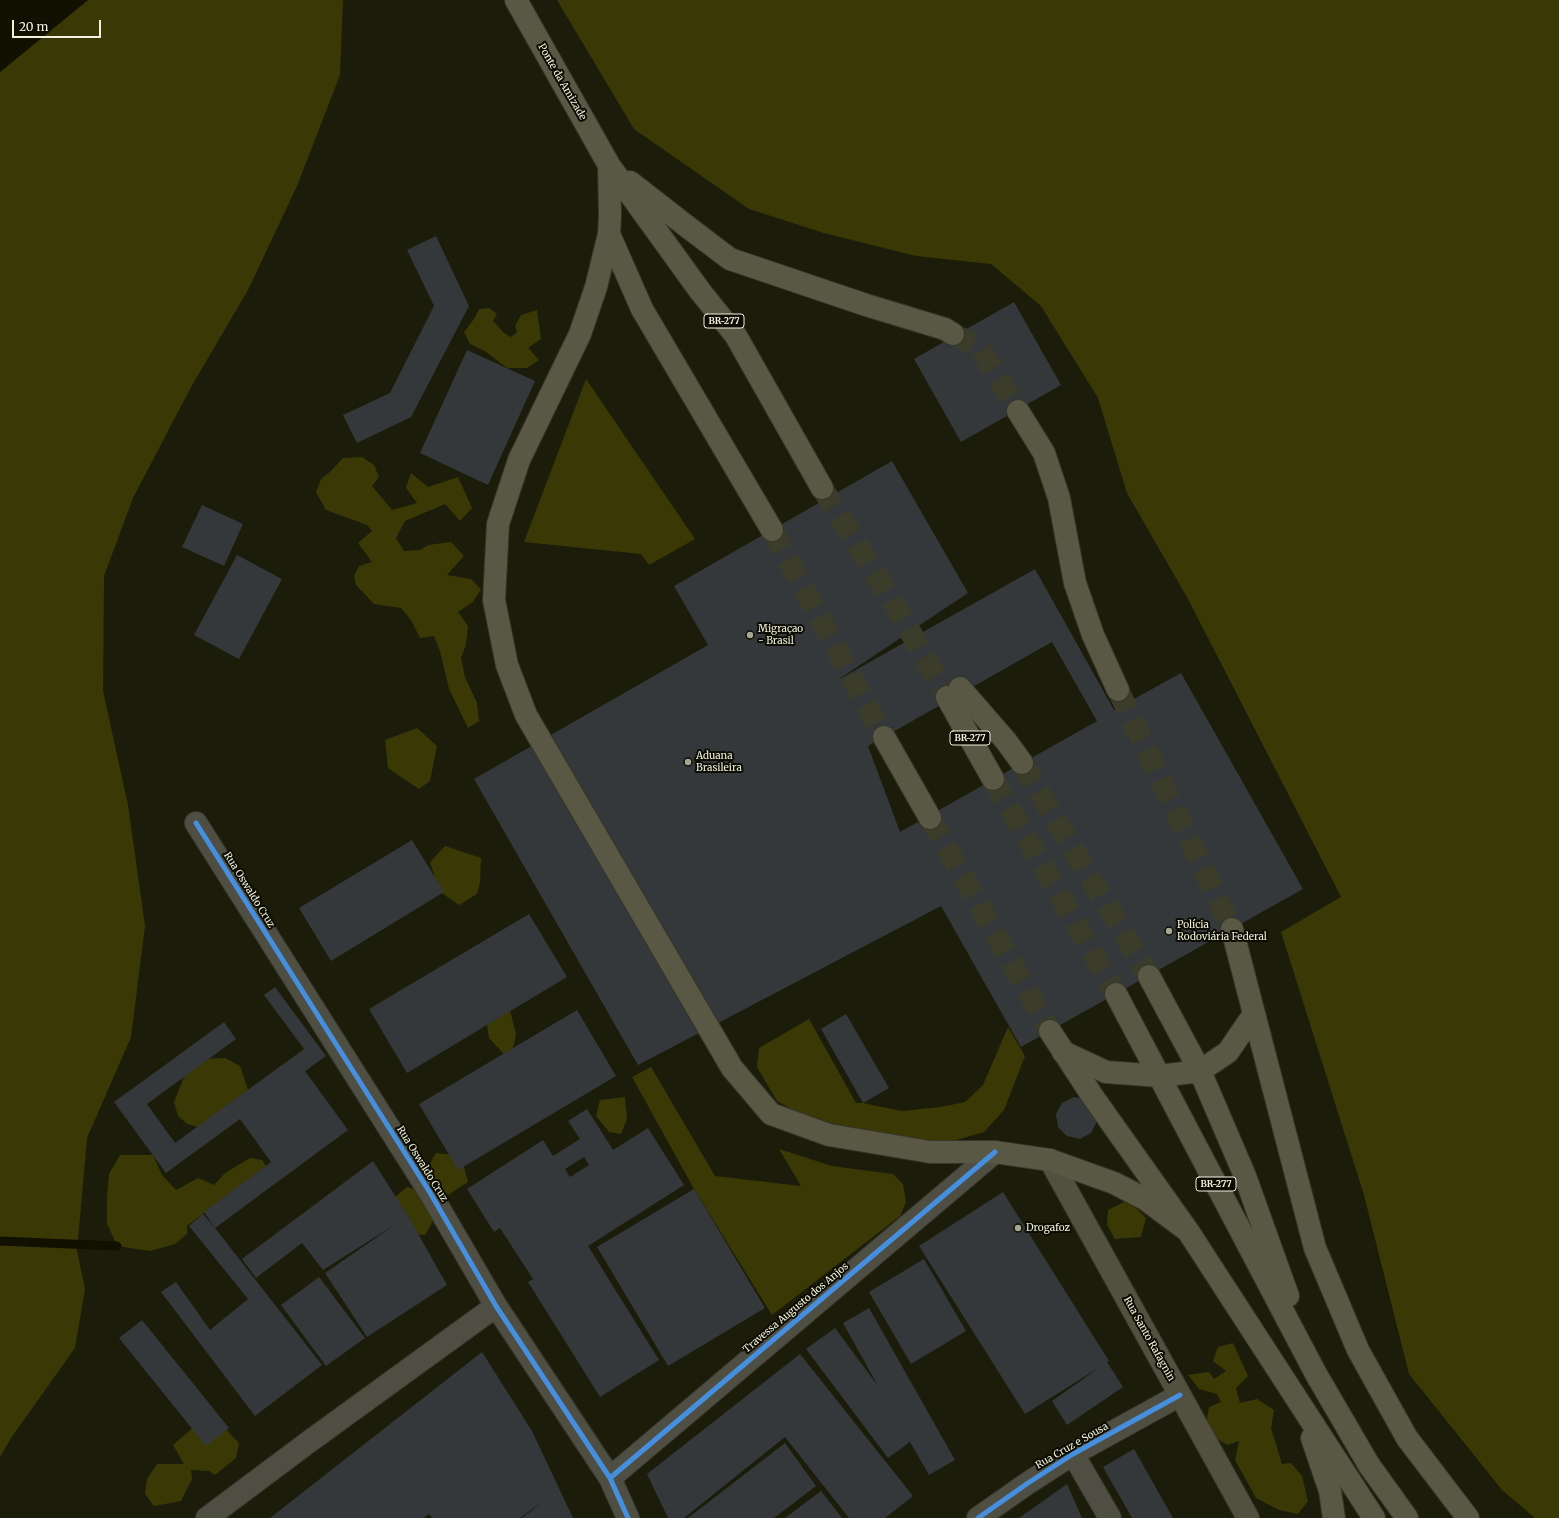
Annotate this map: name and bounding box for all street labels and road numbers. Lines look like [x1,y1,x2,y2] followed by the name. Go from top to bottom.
[535,42,589,122] street label: Ponte da Amizade
[704,314,744,328] road number: BR-277
[950,731,990,745] road number: BR-277
[221,850,277,930] street label: Rua Oswaldo Cruz
[394,1124,450,1204] street label: Rua Oswaldo Cruz
[1196,1177,1236,1191] road number: BR-277
[741,1260,851,1356] street label: Travessa Augusto dos Anjos
[1121,1295,1177,1383] street label: Rua Santo Rafagnin
[1034,1420,1110,1472] street label: Rua Cruz e Sousa

